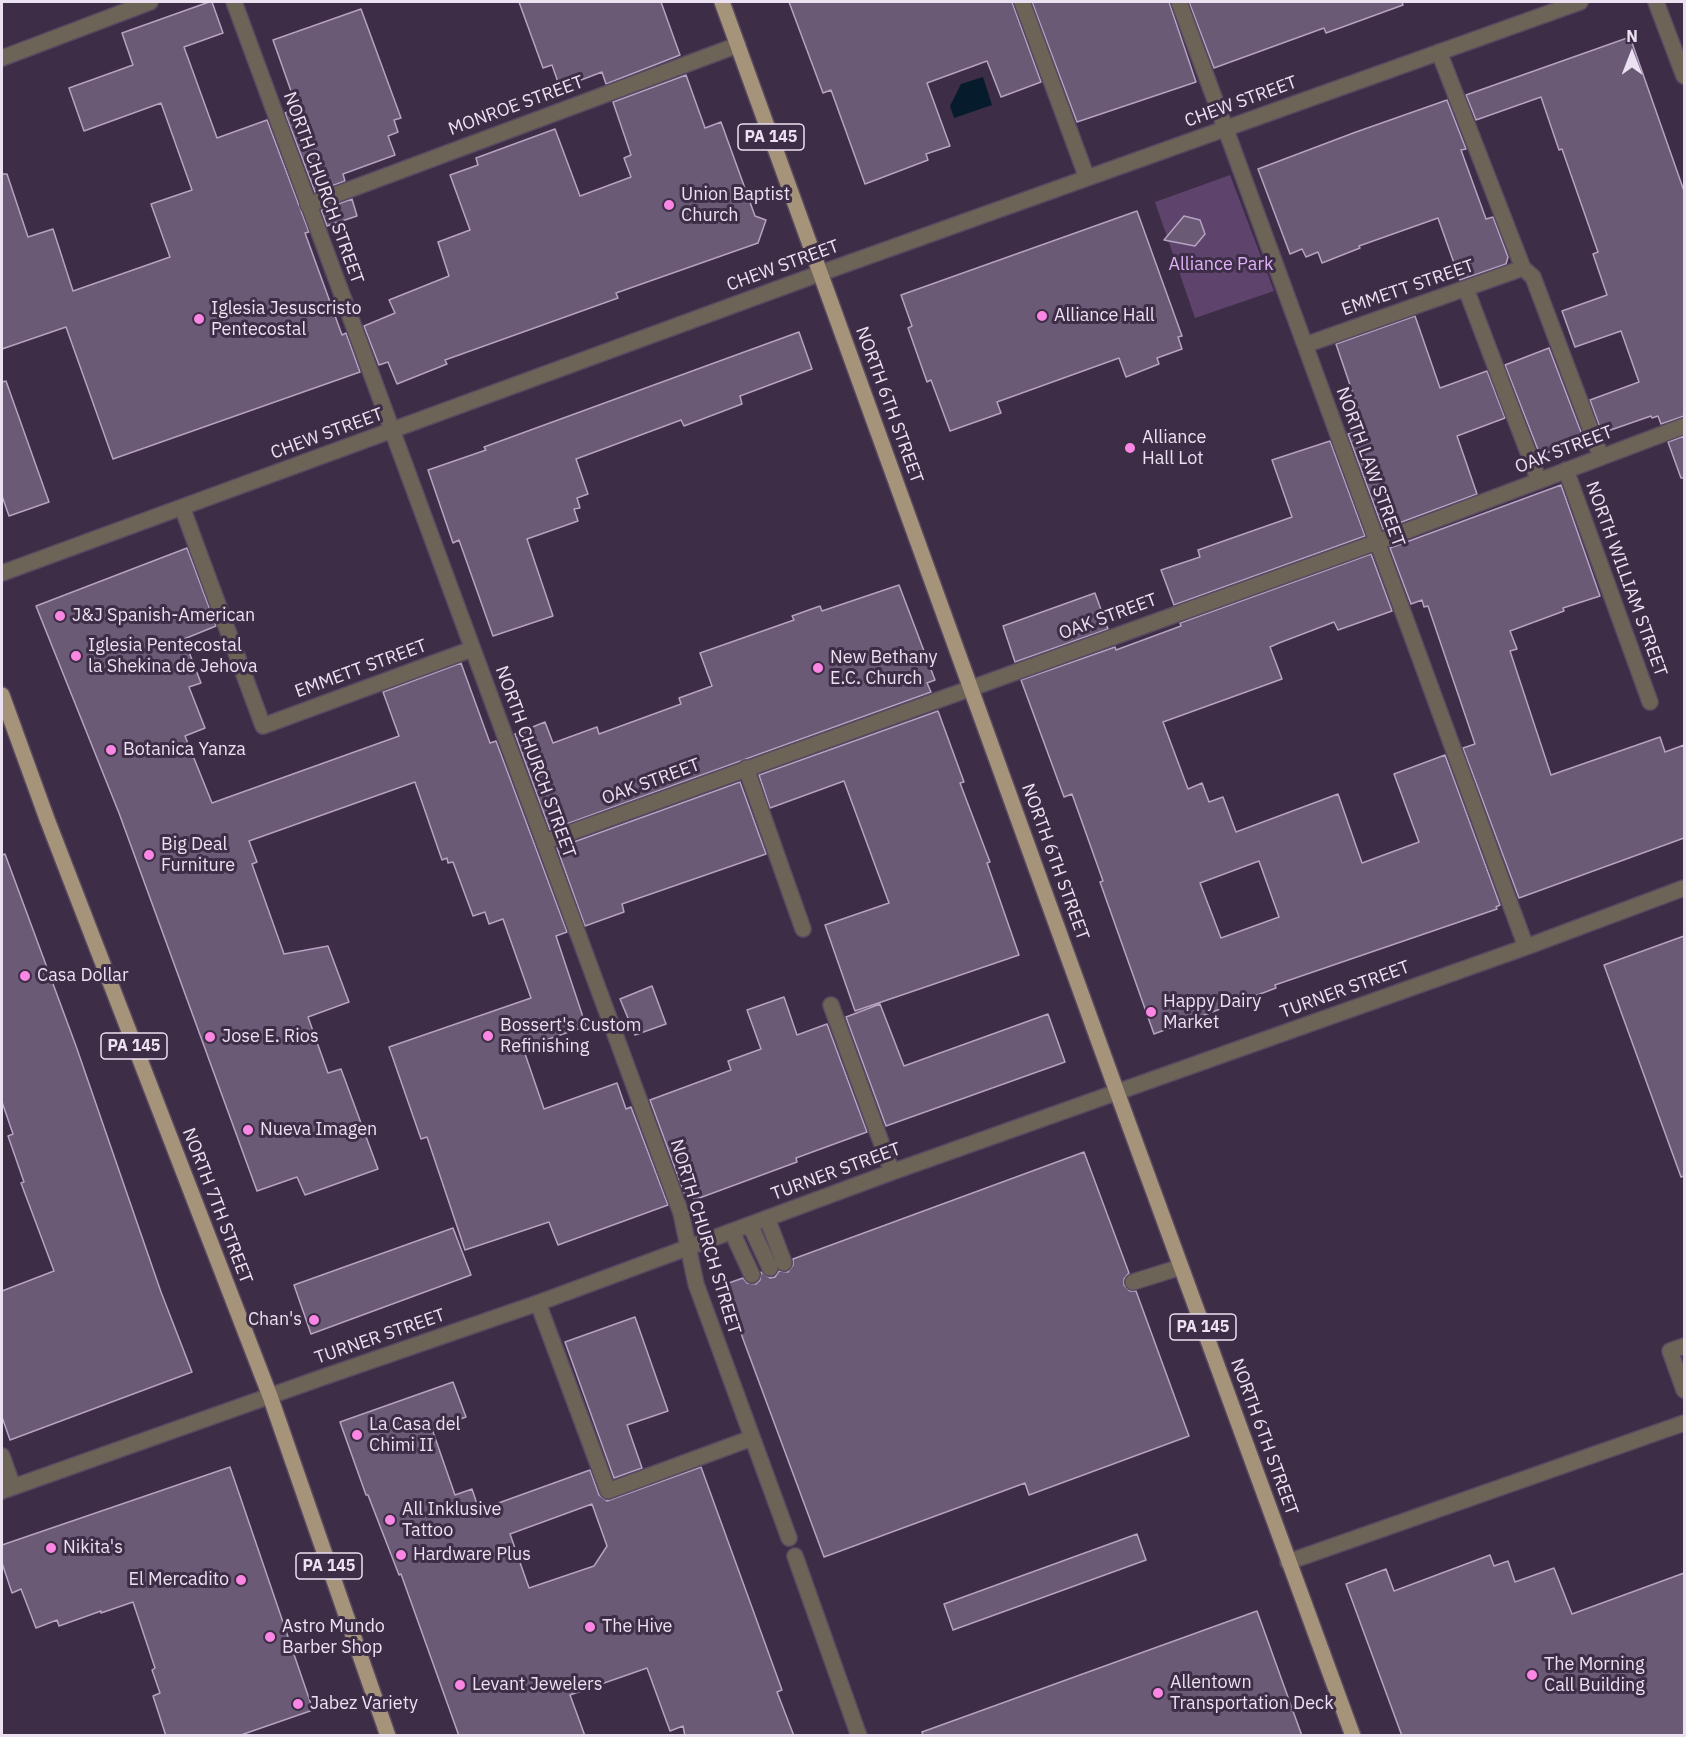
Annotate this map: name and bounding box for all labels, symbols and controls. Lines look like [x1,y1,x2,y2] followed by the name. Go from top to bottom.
[1602,24,1662,84] north arrow
[1626,26,1638,46] text: N
[445,72,587,140] street label: MONROE STREET
[1182,72,1300,132] street label: CHEW STREET
[278,89,368,287] street label: NORTH CHURCH STREET
[738,124,804,150] road number: PA 145
[681,184,790,226] place label: Union Baptist Church
[662,198,676,212] marker: Union Baptist Church
[724,236,842,296] street label: CHEW STREET
[1168,254,1274,276] park label: Alliance Park
[1339,255,1477,321] street label: EMMETT STREET
[211,298,362,340] place label: Iglesia Jesuscristo Pentecostal
[1054,305,1155,327] place label: Alliance Hall
[1035,309,1049,323] marker: Alliance Hall
[192,312,206,326] marker: Iglesia Jesuscristo Pentecostal
[851,324,927,486] street label: NORTH 6TH STREET
[1331,384,1409,550] street label: NORTH LAW STREET
[268,404,386,464] street label: CHEW STREET
[1512,421,1616,479] street label: OAK STREET
[1142,427,1206,470] place label: Alliance Hall Lot
[1123,441,1137,455] marker: Alliance Hall Lot
[1581,479,1671,679] street label: NORTH WILLIAM STREET
[1056,589,1160,645] street label: OAK STREET
[72,605,255,627] place label: J&J Spanish-American
[53,609,67,623] marker: J&J Spanish-American
[88,635,257,678] place label: Iglesia Pentecostal la Shekina de Jehova
[292,635,430,703] street label: EMMETT STREET
[830,647,937,690] place label: New Bethany E.C. Church
[69,649,83,663] marker: Iglesia Pentecostal la Shekina de Jehova
[811,661,825,675] marker: New Bethany E.C. Church
[490,663,580,861] street label: NORTH CHURCH STREET
[123,739,246,761] place label: Botanica Yanza
[104,743,118,757] marker: Botanica Yanza
[599,754,703,810] street label: OAK STREET
[1017,781,1093,943] street label: NORTH 6TH STREET
[161,834,235,876] place label: Big Deal Furniture
[142,848,156,862] marker: Big Deal Furniture
[1277,957,1413,1023] street label: TURNER STREET
[37,965,128,987] place label: Casa Dollar
[18,969,32,983] marker: Casa Dollar
[1163,991,1261,1034] place label: Happy Dairy Market
[1144,1005,1158,1019] marker: Happy Dairy Market
[500,1015,642,1058] place label: Bossert's Custom Refinishing
[222,1026,319,1048] place label: Jose E. Rios
[481,1029,495,1043] marker: Bossert's Custom Refinishing
[203,1030,217,1044] marker: Jose E. Rios
[101,1033,167,1059] road number: PA 145
[260,1119,377,1141] place label: Nueva Imagen
[241,1123,255,1137] marker: Nueva Imagen
[177,1125,257,1287] street label: NORTH 7TH STREET
[665,1137,745,1337] street label: NORTH CHURCH STREET
[768,1139,904,1205] street label: TURNER STREET
[312,1305,448,1369] street label: TURNER STREET
[248,1309,302,1331] place label: Chan's
[307,1313,321,1327] marker: Chan's
[1170,1314,1236,1340] road number: PA 145
[1226,1356,1302,1518] street label: NORTH 6TH STREET
[369,1414,460,1456] place label: La Casa del Chimi II
[350,1428,364,1442] marker: La Casa del Chimi II
[402,1499,501,1541] place label: All Inklusive Tattoo
[383,1513,397,1527] marker: All Inklusive Tattoo
[63,1537,123,1559] place label: Nikita's
[44,1541,58,1555] marker: Nikita's
[413,1544,531,1566] place label: Hardware Plus
[394,1548,408,1562] marker: Hardware Plus
[296,1553,362,1579] road number: PA 145
[128,1569,229,1591] place label: El Mercadito
[234,1573,248,1587] marker: El Mercadito
[282,1616,385,1658] place label: Astro Mundo Barber Shop
[602,1616,672,1638] place label: The Hive
[583,1620,597,1634] marker: The Hive
[263,1630,277,1644] marker: Astro Mundo Barber Shop
[1544,1654,1645,1696] place label: The Morning Call Building
[1525,1668,1539,1682] marker: The Morning Call Building
[1170,1672,1334,1714] place label: Allentown Transportation Deck
[472,1674,602,1696] place label: Levant Jewelers
[453,1678,467,1692] marker: Levant Jewelers
[1151,1686,1165,1700] marker: Allentown Transportation Deck
[310,1693,418,1715] place label: Jabez Variety
[291,1697,305,1711] marker: Jabez Variety

